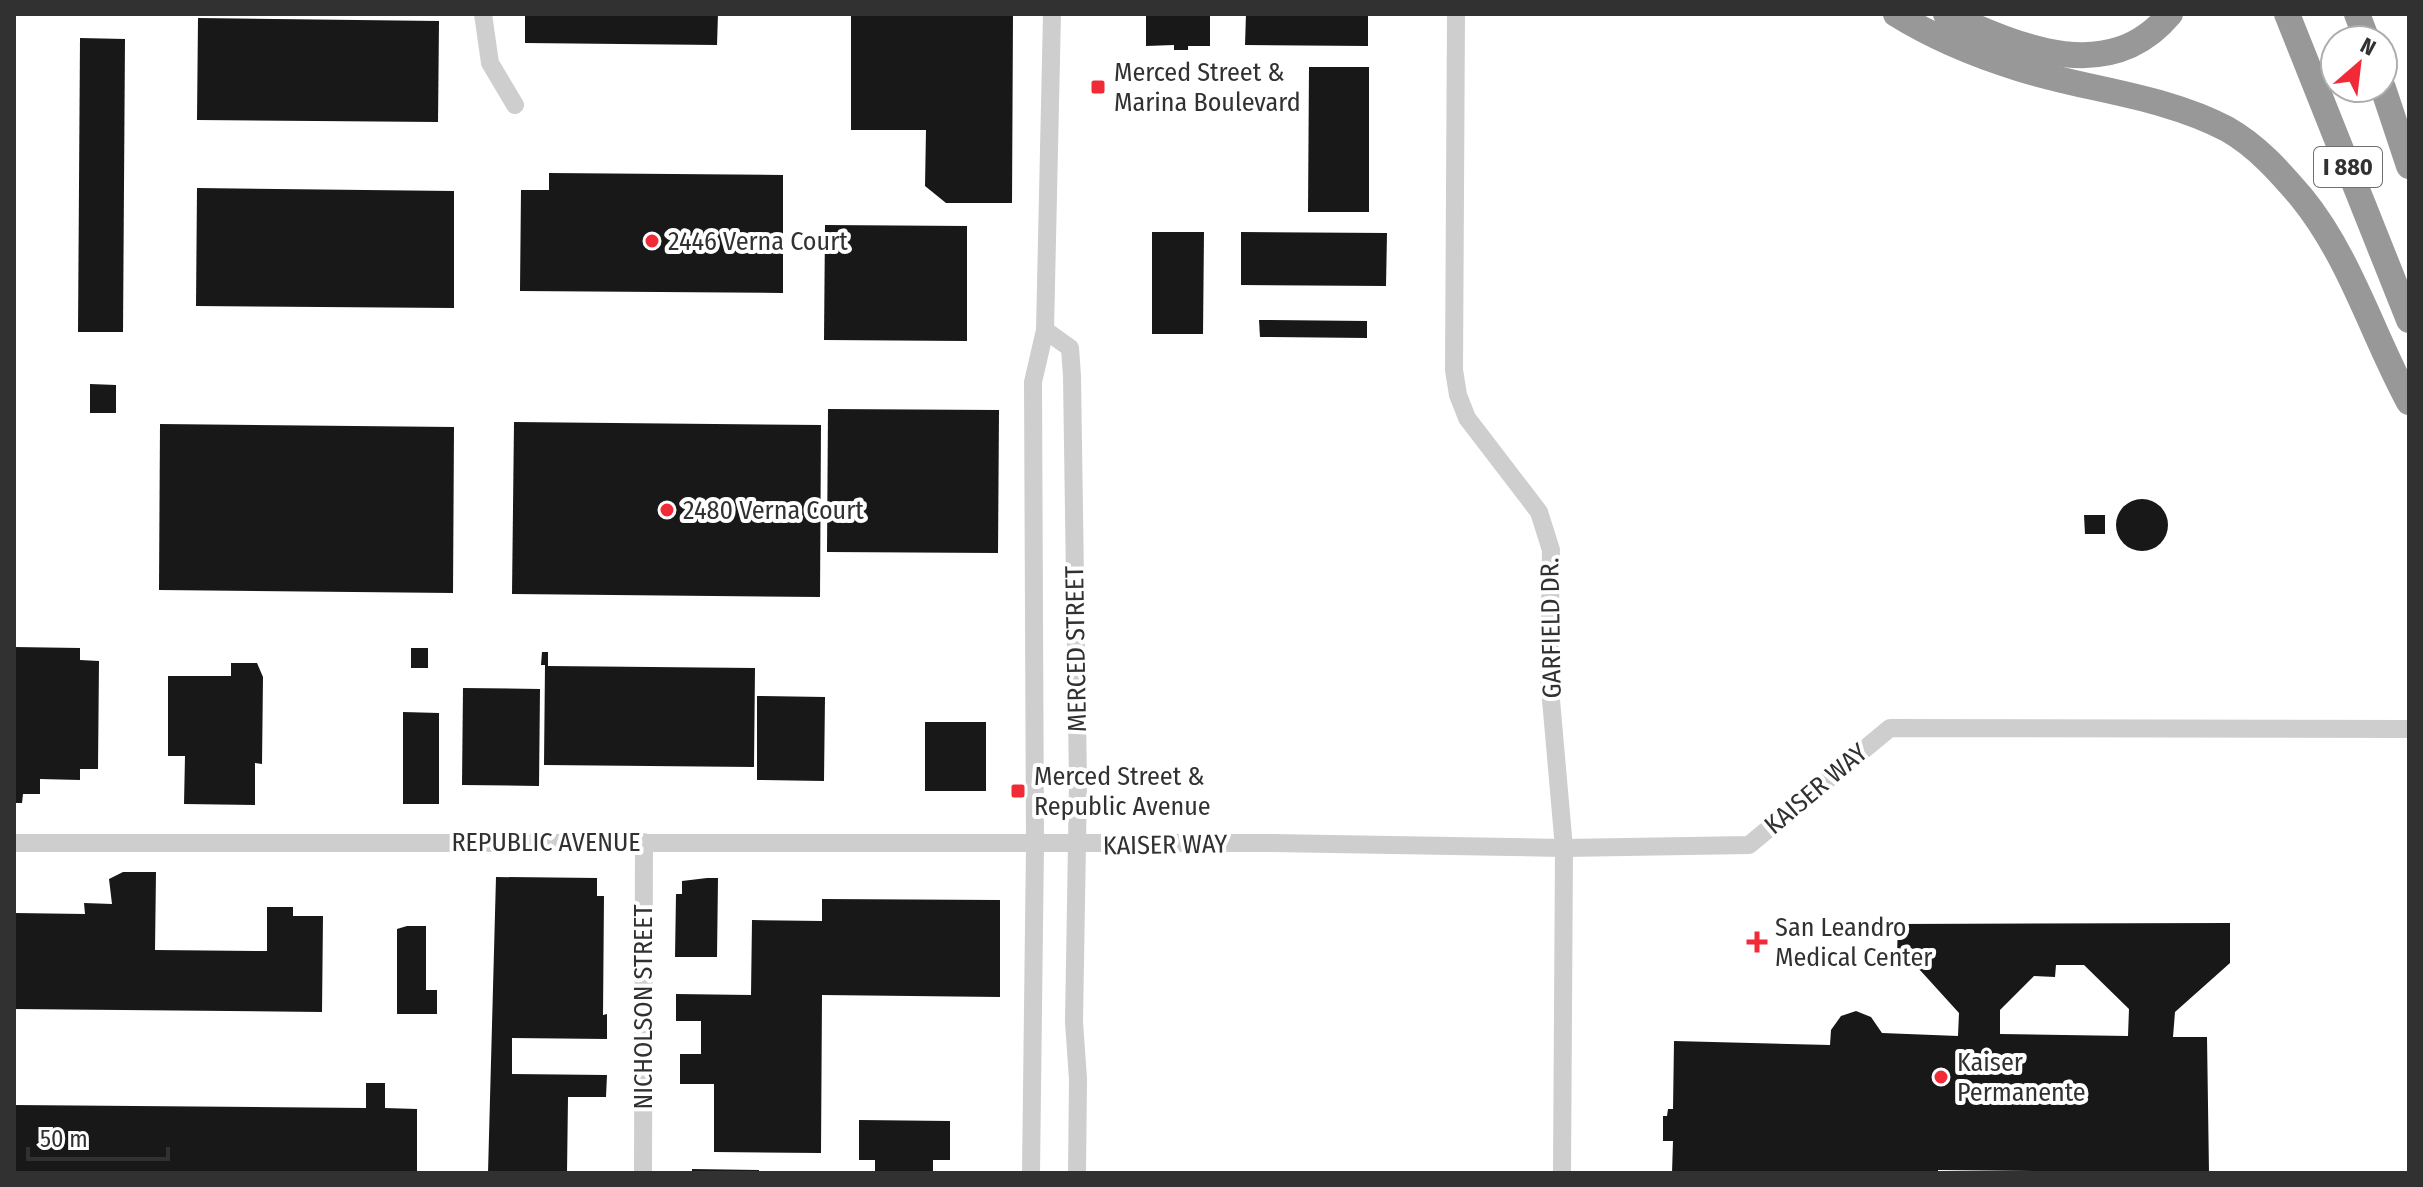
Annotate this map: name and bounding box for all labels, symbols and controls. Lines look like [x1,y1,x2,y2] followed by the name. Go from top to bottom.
[2319,24,2399,104] north arrow
[2356,32,2380,62] text: N
[1114,57,1301,118] place label: Merced Street & Marina Boulevard
[1089,78,1107,96] marker: Merced Street & Marina Boulevard
[2314,147,2382,187] road number: I 880
[668,226,848,257] place label: 2446 Verna Court
[643,232,661,250] marker: 2446 Verna Court
[683,495,864,526] place label: 2480 Verna Court
[658,501,676,519] marker: 2480 Verna Court
[1534,557,1568,699] street label: GARFIELD DR.
[1059,566,1093,732] street label: MERCED STREET
[1758,737,1874,841] street label: KAISER WAY
[1034,761,1211,822] place label: Merced Street & Republic Avenue
[1009,782,1027,800] marker: Merced Street & Republic Avenue
[451,827,641,858] street label: REPUBLIC AVENUE
[1103,828,1228,862] street label: KAISER WAY
[628,904,659,1110] street label: NICHOLSON STREET
[1775,912,1932,973] place label: San Leandro Medical Center
[1746,931,1768,953] marker: San Leandro Medical Center
[1957,1047,2086,1108] place label: Kaiser Permanente
[1932,1068,1950,1086] marker: Kaiser Permanente
[28,1111,168,1161] scale bar
[40,1125,88,1153] text: 50 m

